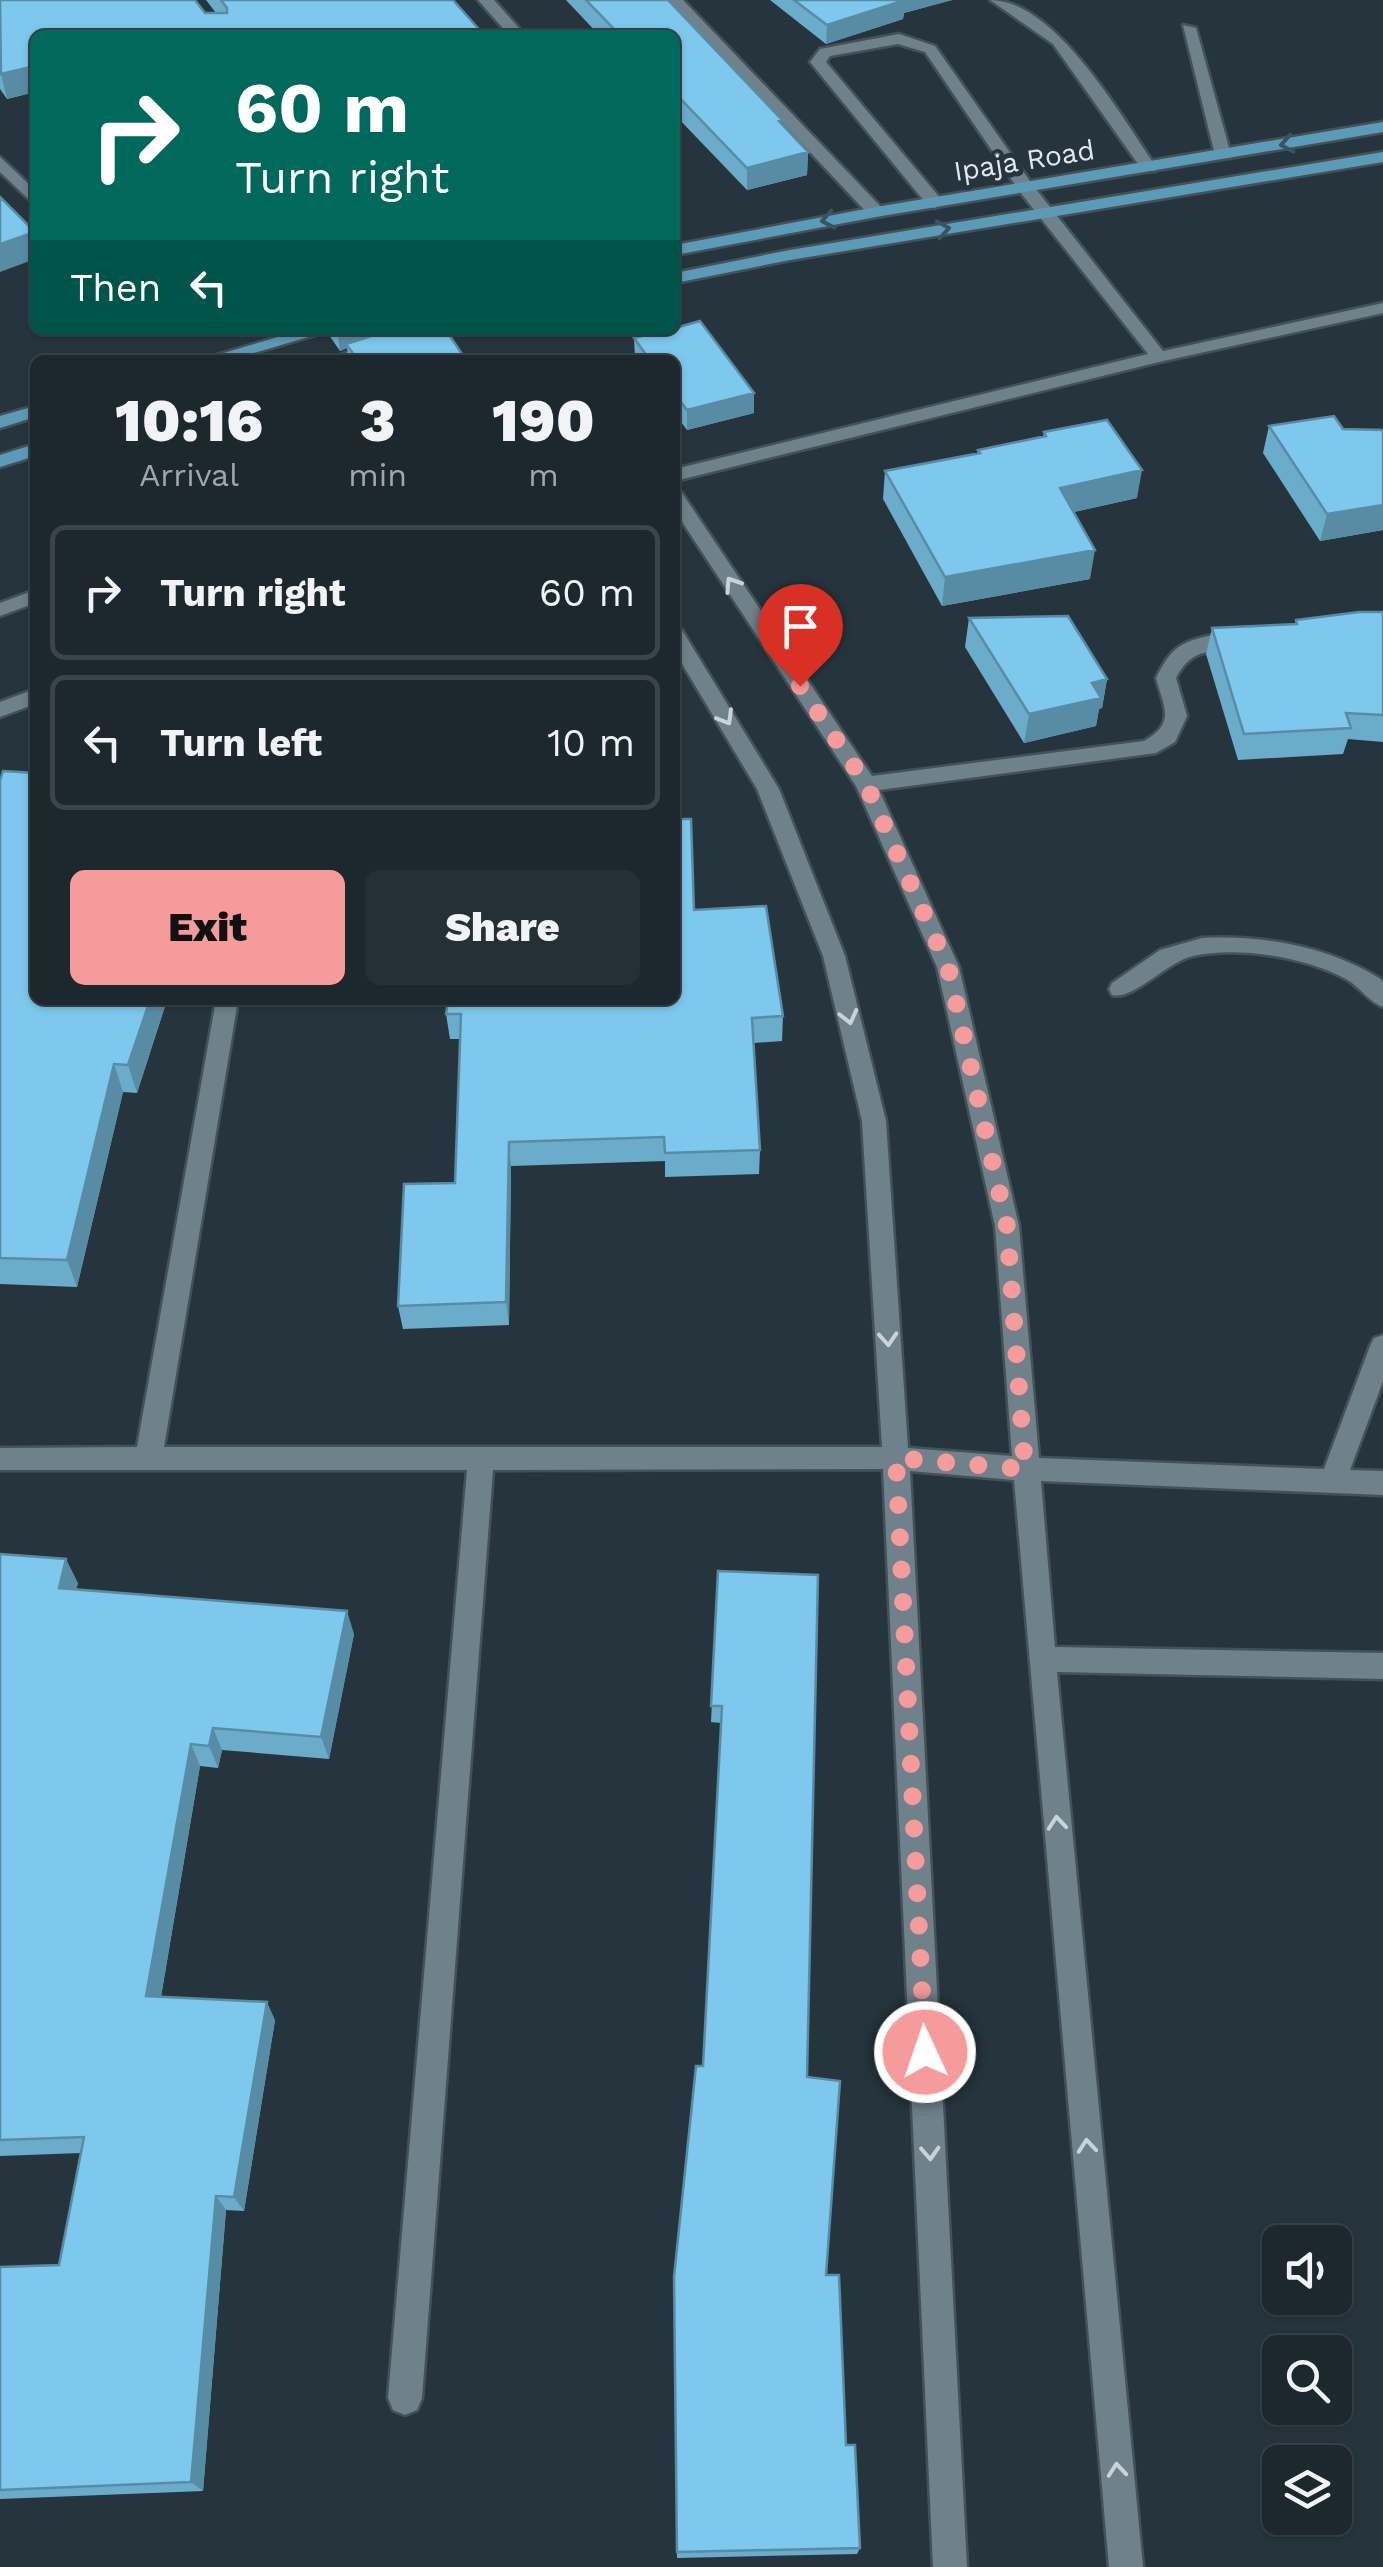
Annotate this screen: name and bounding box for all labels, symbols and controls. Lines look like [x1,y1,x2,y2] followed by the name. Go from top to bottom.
[235,67,409,149] text: 60 m
[70,70,200,200] icon: right
[951,133,1097,188] street label: Ipaja Road
[1279,133,1295,154] one-way arrow
[235,151,449,204] text: Turn right
[820,209,836,230] one-way arrow
[935,219,951,240] one-way arrow
[181,260,236,315] icon: left
[70,266,161,310] text: Then
[115,385,263,456] text: 10:16
[360,385,395,456] text: 3
[492,385,595,456] text: 190
[139,456,239,494] text: Arrival
[348,456,407,494] text: min
[528,456,559,494] text: m
[75,565,130,620] icon: right
[160,571,346,615] text: Turn right
[539,571,635,615] text: 60 m
[726,577,745,595] one-way arrow
[758,584,843,687] pin
[773,599,828,654] icon: arrive
[714,707,733,725] one-way arrow
[75,715,130,770] icon: left
[160,721,322,765] text: Turn left
[547,721,635,765] text: 10 m
[70,870,345,985] button: Exit
[365,870,640,985] button: Share
[837,1008,858,1025] one-way arrow
[877,1331,898,1347] one-way arrow
[1047,1814,1068,1830] one-way arrow
[873,2000,977,2104] position arrow
[1076,2138,1098,2154] one-way arrow
[919,2145,940,2161] one-way arrow
[1262,2225,1352,2535] map controls
[1262,2225,1352,2315] button: sound
[1262,2335,1352,2425] button: search
[1262,2445,1352,2535] button: layers
[1106,2461,1128,2477] one-way arrow

